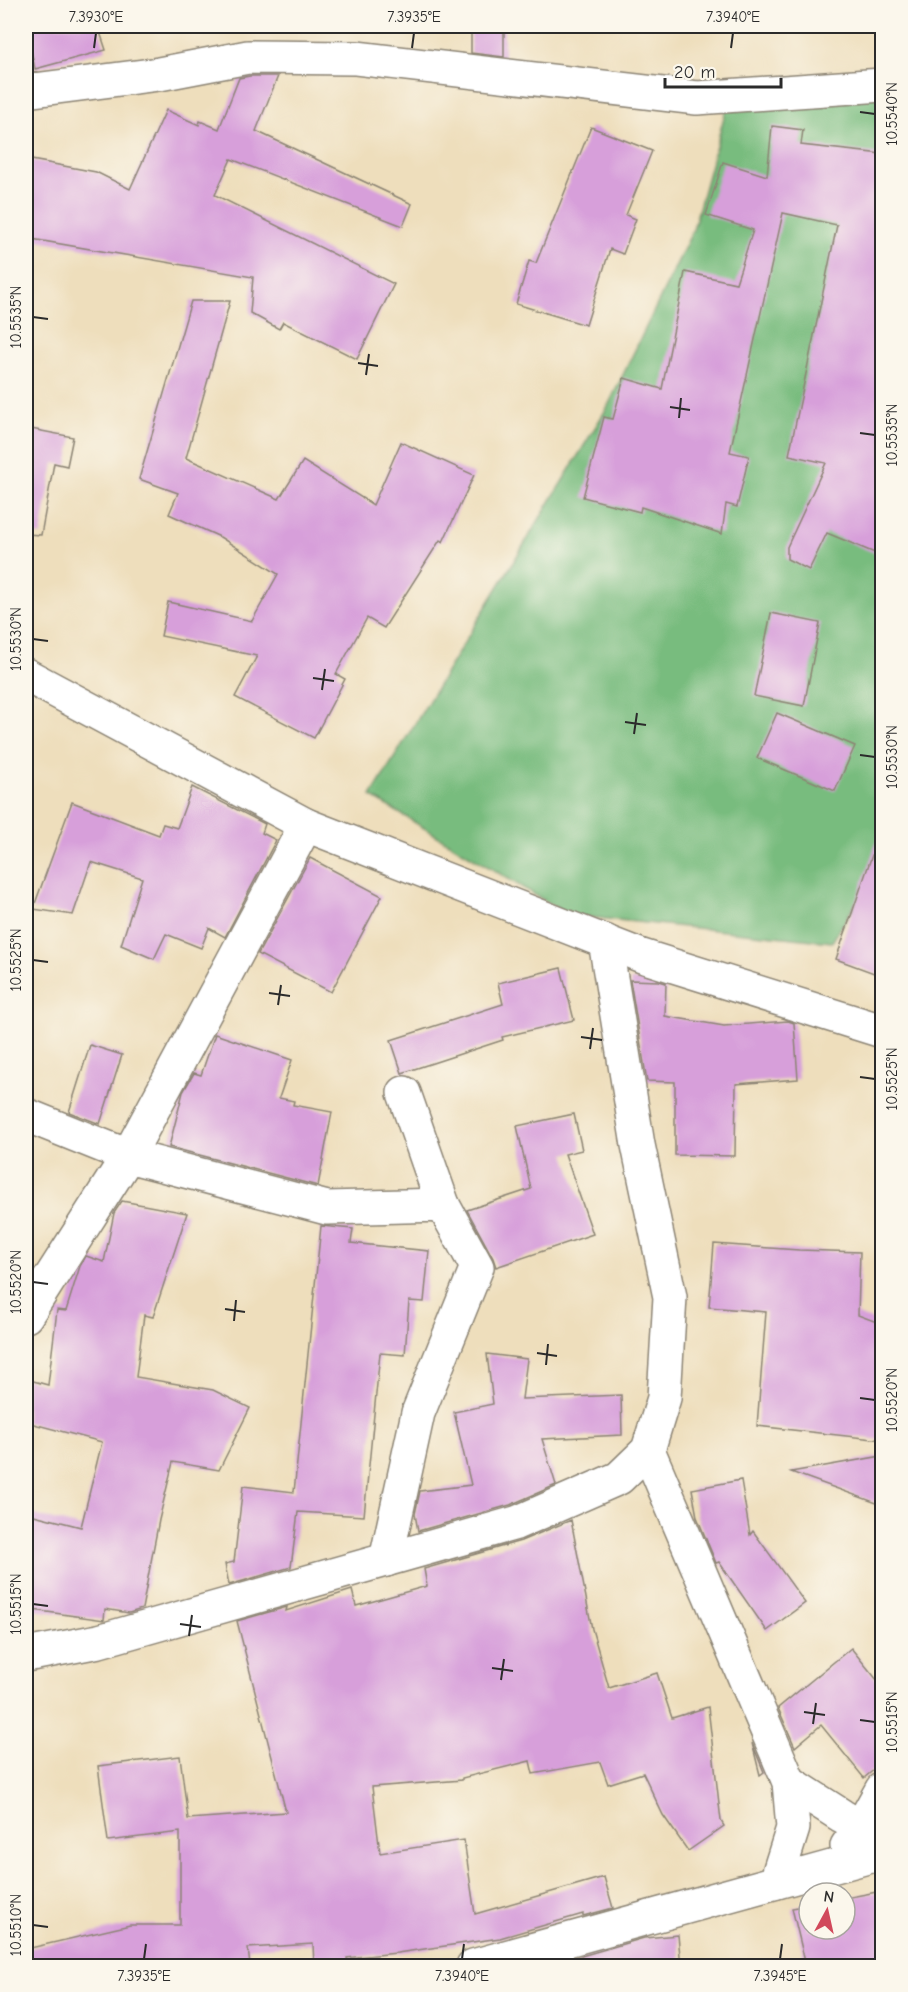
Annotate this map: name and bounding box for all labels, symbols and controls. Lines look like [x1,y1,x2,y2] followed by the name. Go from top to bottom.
[69,8,123,26] text: 7.3930°E
[387,8,441,26] text: 7.3935°E
[706,8,760,26] text: 7.3940°E
[665,51,780,89] scale bar
[674,62,715,83] text: 20 m
[883,82,901,146] text: 10.5540°N
[7,286,25,348] text: 10.5535°N
[883,404,901,466] text: 10.5535°N
[7,607,25,671] text: 10.5530°N
[883,725,901,789] text: 10.5530°N
[7,928,25,992] text: 10.5525°N
[883,1047,901,1111] text: 10.5525°N
[7,1250,25,1314] text: 10.5520°N
[883,1368,901,1432] text: 10.5520°N
[7,1573,25,1635] text: 10.5515°N
[883,1691,901,1753] text: 10.5515°N
[797,1881,857,1941] north arrow
[823,1887,835,1907] text: N
[7,1894,25,1956] text: 10.5510°N
[117,1967,171,1985] text: 7.3935°E
[435,1967,489,1985] text: 7.3940°E
[753,1967,807,1985] text: 7.3945°E

